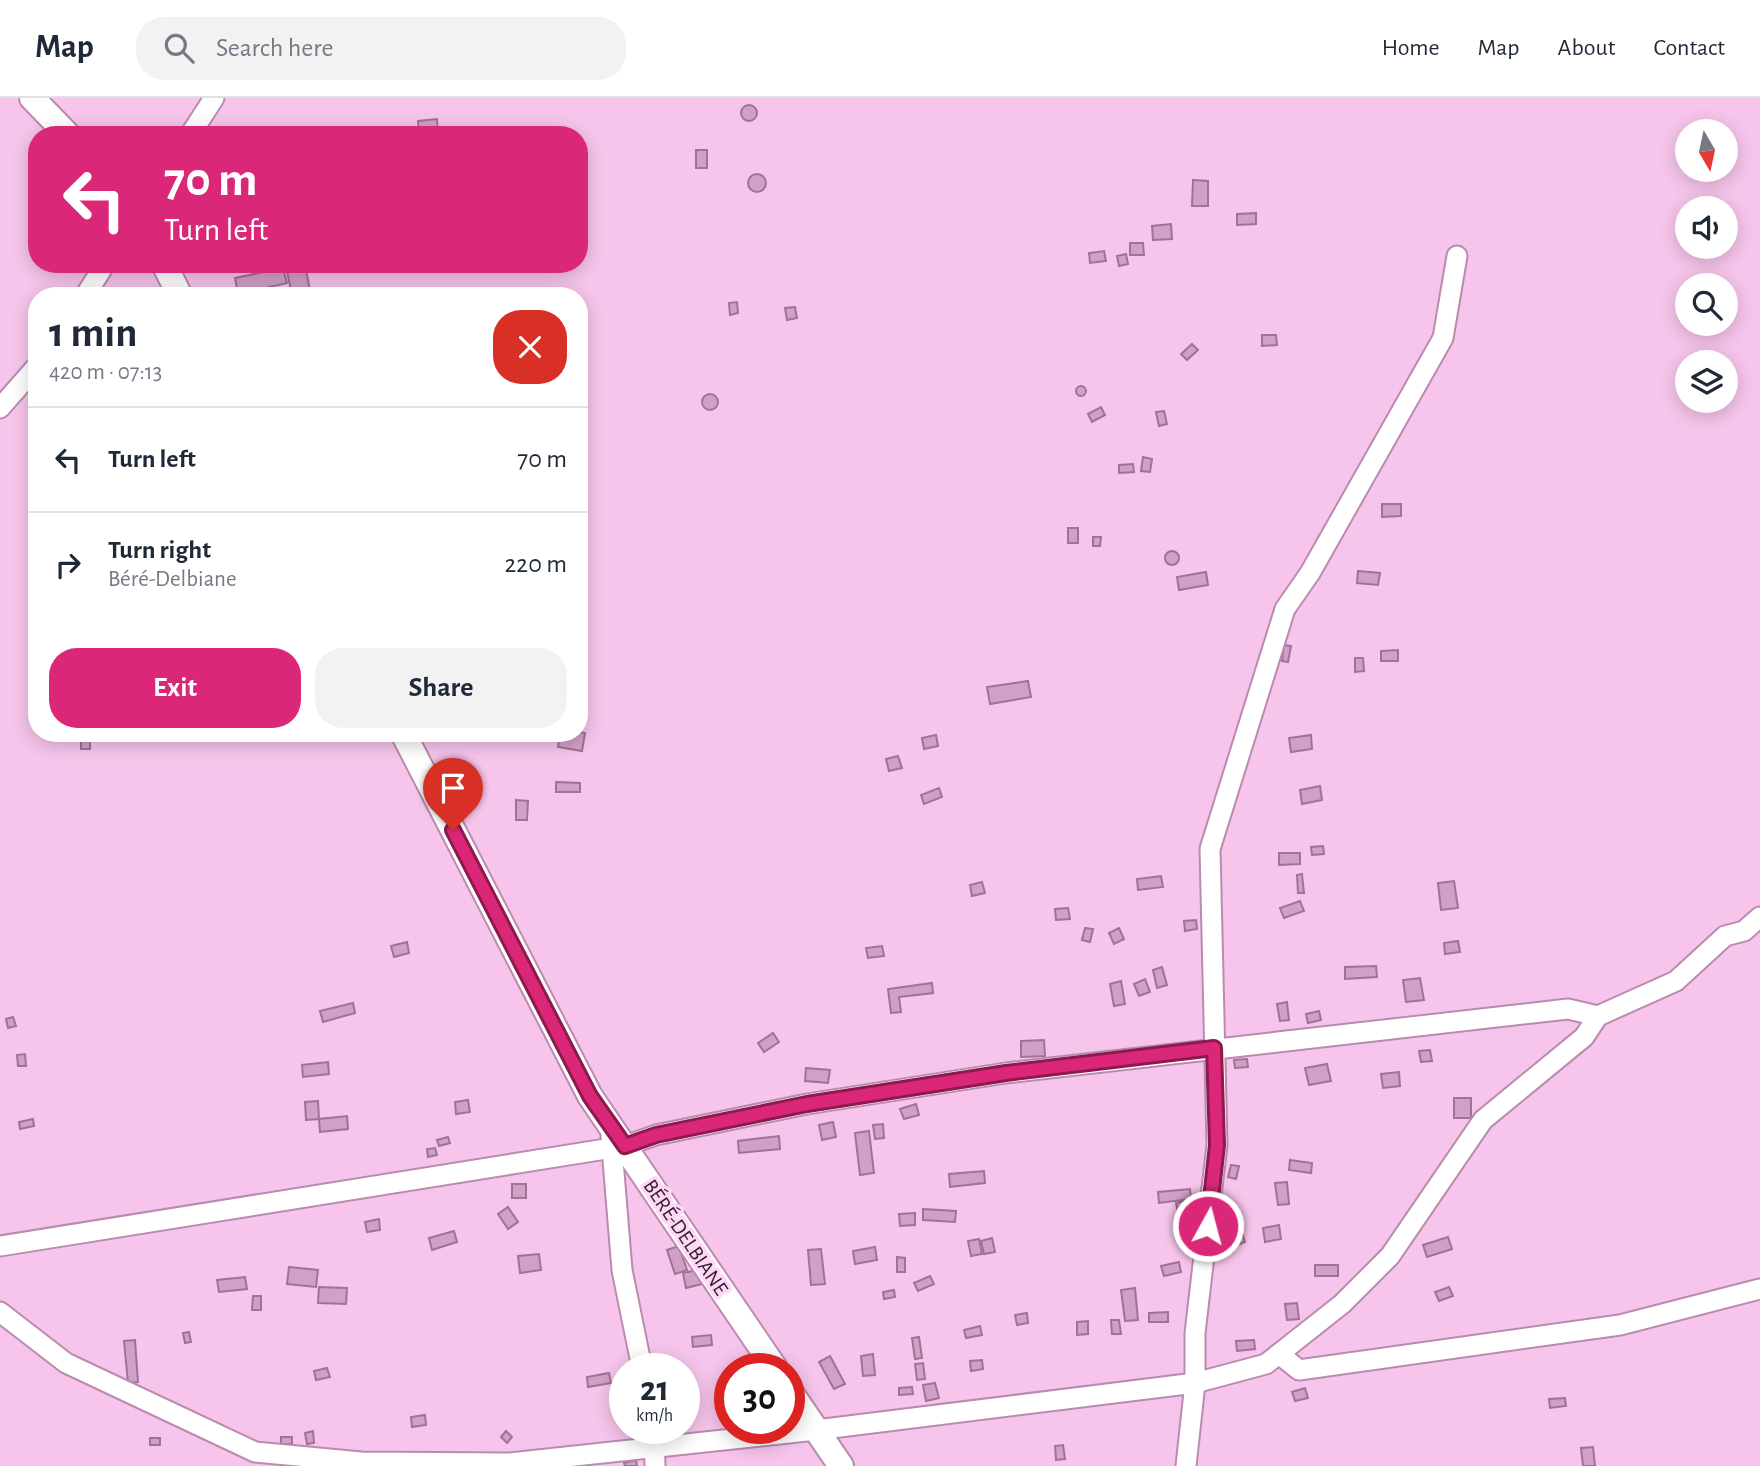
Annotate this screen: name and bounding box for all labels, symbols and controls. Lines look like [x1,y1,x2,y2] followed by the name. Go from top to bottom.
[136,17,626,80] search box
[160,29,198,67] icon: search
[35,31,94,64] text: Map
[216,35,334,61] text: Search here
[1382,36,1440,60] text: Home
[1478,36,1520,60] text: Map
[1558,36,1615,60] text: About
[1653,36,1725,60] text: Contact
[1675,119,1738,182] north arrow
[1675,119,1738,413] map controls
[49,154,140,245] icon: left
[164,156,258,205] text: 70 m
[1675,196,1738,259] button: sound
[164,214,268,246] text: Turn left
[1675,273,1738,336] button: search
[493,310,567,384] button: close
[49,312,138,354] text: 1 min
[1675,350,1738,413] button: layers
[49,361,162,384] text: 420 m · 07:13
[49,441,87,479] icon: left
[108,446,196,472] text: Turn left
[517,446,567,472] text: 70 m
[108,537,211,563] text: Turn right
[49,546,87,584] icon: right
[505,551,567,577] text: 220 m
[108,568,237,591] text: Béré-Delbiane
[49,648,301,728] button: Exit
[315,648,567,728] button: Share
[423,758,483,830] pin
[434,769,472,807] icon: arrive
[639,1175,733,1299] street label: BÉRÉ-DELBIANE
[1171,1189,1245,1263] position arrow
[714,1353,805,1444] speed limit sign: 30
[640,1372,669,1407] text: 21
[636,1407,673,1425] text: km/h

